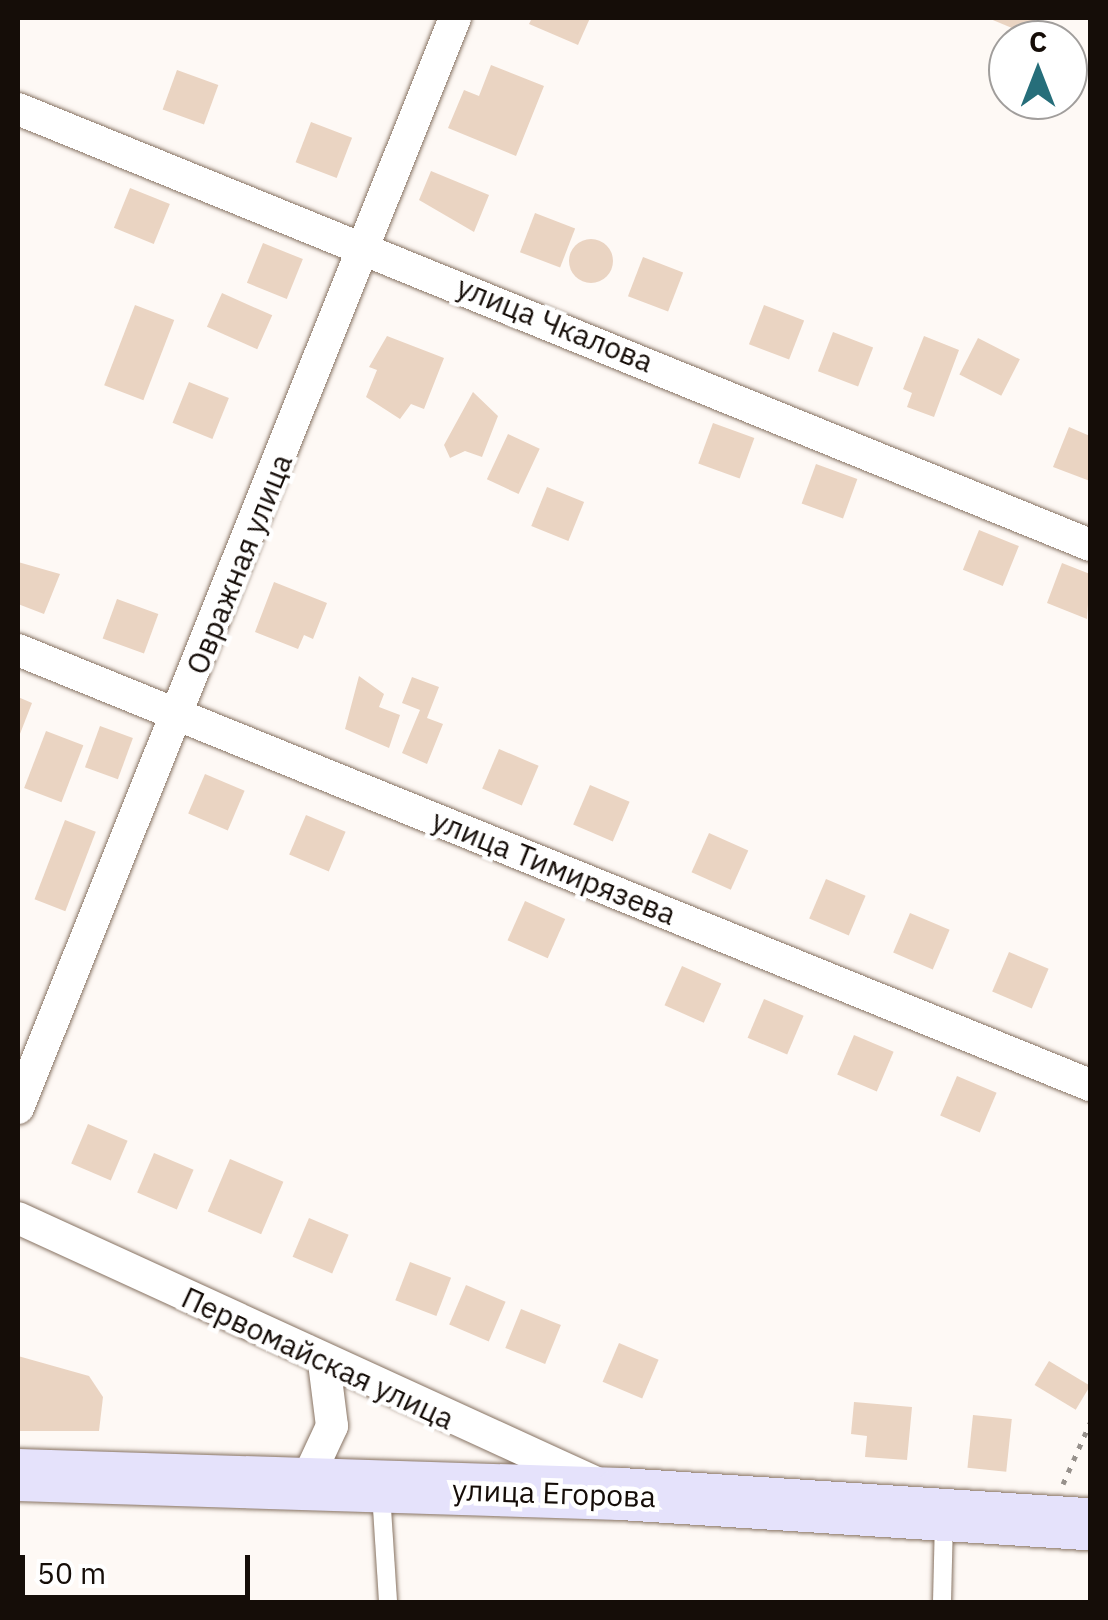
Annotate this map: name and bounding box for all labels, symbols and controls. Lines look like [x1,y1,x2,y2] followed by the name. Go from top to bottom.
[988,20,1088,120] north arrow
[1029,23,1047,60] text: С
[452,268,658,380] street label: улица Чкалова
[178,449,300,679] street label: Овражная улица
[427,802,681,932] street label: улица Тимирязева
[176,1279,460,1437] street label: Первомайская улица
[452,1471,656,1515] street label: улица Егорова
[25,1535,255,1597] scale bar
[37,1553,106,1592] text: 50 m

